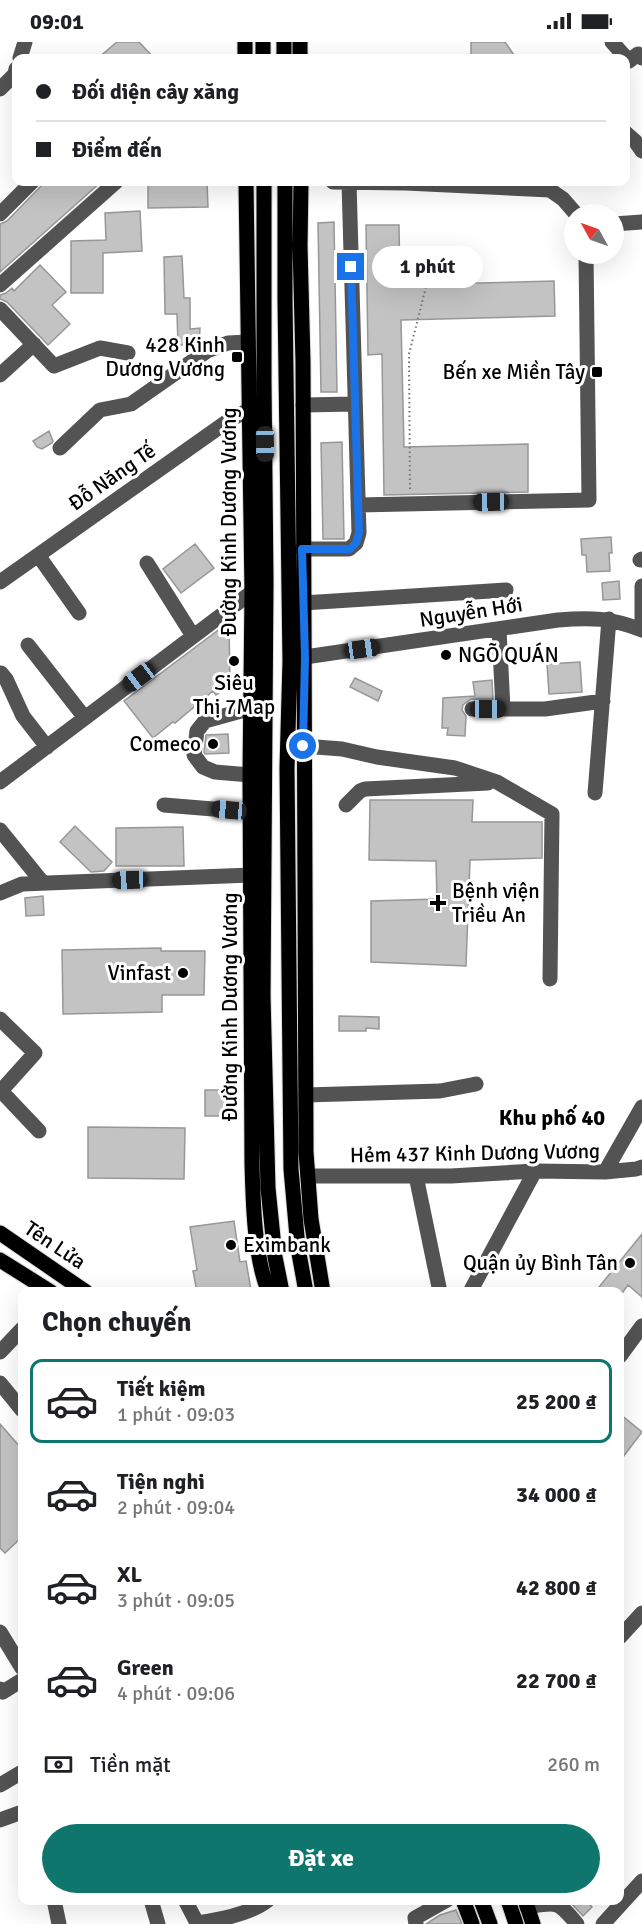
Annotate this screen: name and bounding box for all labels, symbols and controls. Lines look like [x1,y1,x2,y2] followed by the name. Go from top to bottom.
[30,8,84,35] text: 09:01
[72,78,239,105] text: Đối diện cây xăng
[72,136,162,163] text: Điểm đến
[564,204,624,264] north arrow
[564,204,624,264] map controls
[372,246,483,288] callout: 1 phút
[337,253,364,280] route end
[400,254,455,279] text: 1 phút
[105,332,225,382] place label: 428 Kinh Dương Vương
[230,350,244,364] marker: 428 Kinh Dương Vương
[443,359,585,385] place label: Bến xe Miền Tây
[590,365,604,379] marker: Bến xe Miền Tây
[216,407,242,637] street label: Đường Kinh Dương Vương
[256,426,274,462] car
[63,437,161,517] street label: Đỗ Năng Tế
[473,493,509,511] car
[418,591,524,633] street label: Nguyễn Hới
[343,638,381,660] car
[458,642,559,668] place label: NGÕ QUÁN
[439,648,453,662] marker: NGÕ QUÁN
[227,654,241,668] marker: Siêu Thị 7Map
[119,659,159,695] car
[193,670,275,720] place label: Siêu Thị 7Map
[470,700,506,718] car
[130,731,201,757] place label: Comeco
[289,732,316,759] route start
[206,737,220,751] marker: Comeco
[210,799,248,821] car
[112,870,148,890] car
[452,878,540,928] place label: Bệnh viện Triều An
[217,892,243,1122] street label: Đường Kinh Dương Vương
[429,894,447,912] marker: Bệnh viện Triều An
[108,960,171,986] place label: Vinfast
[176,966,190,980] marker: Vinfast
[499,1104,605,1131] district label: Khu phố 40
[350,1138,600,1168] street label: Hẻm 437 Kinh Dương Vương
[19,1215,91,1275] street label: Tên Lửa
[243,1232,331,1258] place label: Eximbank
[224,1238,238,1252] marker: Eximbank
[463,1250,618,1276] place label: Quận ủy Bình Tân
[623,1256,637,1270] marker: Quận ủy Bình Tân
[42,1306,191,1339] text: Chọn chuyến
[45,1374,99,1428] icon: car
[117,1375,205,1402] text: Tiết kiệm
[516,1388,597,1415] text: 25 200 ₫
[117,1402,235,1427] text: 1 phút · 09:03
[45,1467,99,1521] icon: car
[117,1468,205,1495] text: Tiện nghi
[516,1481,597,1508] text: 34 000 ₫
[117,1495,235,1520] text: 2 phút · 09:04
[45,1560,99,1614] icon: car
[117,1561,142,1588] text: XL
[516,1574,597,1601] text: 42 800 ₫
[117,1588,235,1613] text: 3 phút · 09:05
[45,1653,99,1707] icon: car
[117,1654,174,1681] text: Green
[516,1667,597,1694] text: 22 700 ₫
[117,1681,235,1706] text: 4 phút · 09:06
[42,1748,75,1781] icon: cash
[90,1751,171,1778] text: Tiền mặt
[547,1752,600,1777] text: 260 m
[42,1824,600,1893] button: Đặt xe

